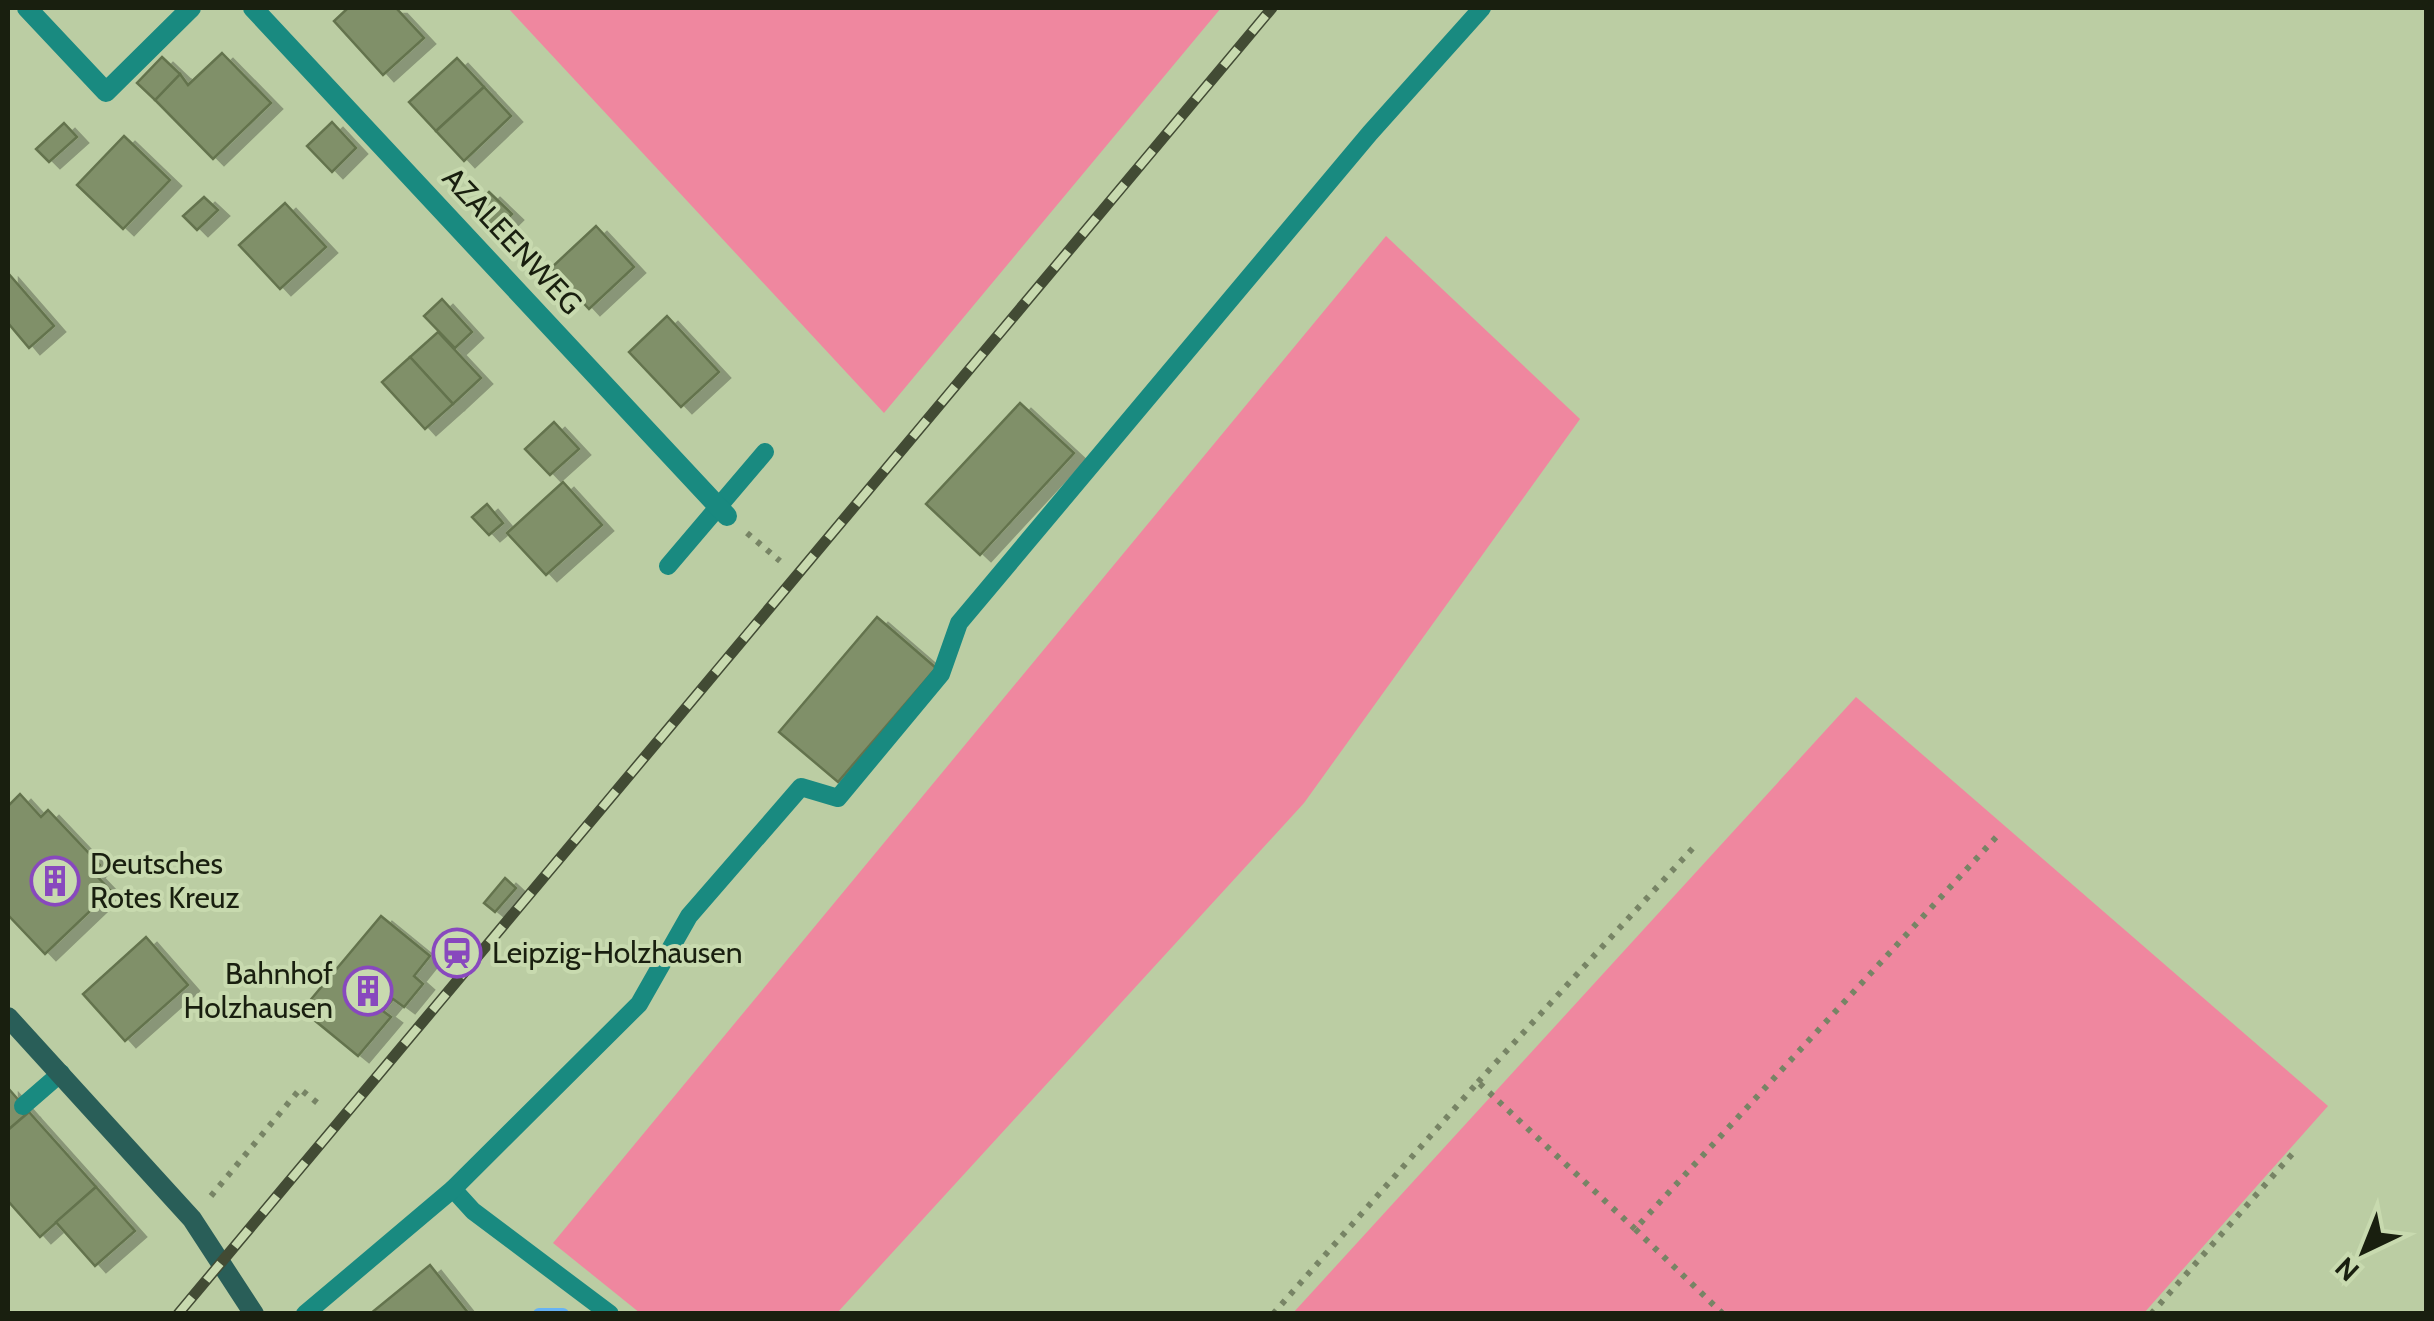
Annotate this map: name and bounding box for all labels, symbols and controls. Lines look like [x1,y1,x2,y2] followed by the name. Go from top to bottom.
[435,159,590,322] street label: AZALEENWEG
[90,845,240,916] place label: Deutsches Rotes Kreuz
[29,855,81,907] building icon: Deutsches Rotes Kreuz
[431,927,483,979] station icon: Leipzig-Holzhausen
[492,934,742,971] place label: Leipzig-Holzhausen
[184,955,333,1026] place label: Bahnhof Holzhausen
[342,965,394,1017] building icon: Bahnhof Holzhausen
[2314,1201,2414,1301] north arrow
[2328,1250,2366,1288] text: N

